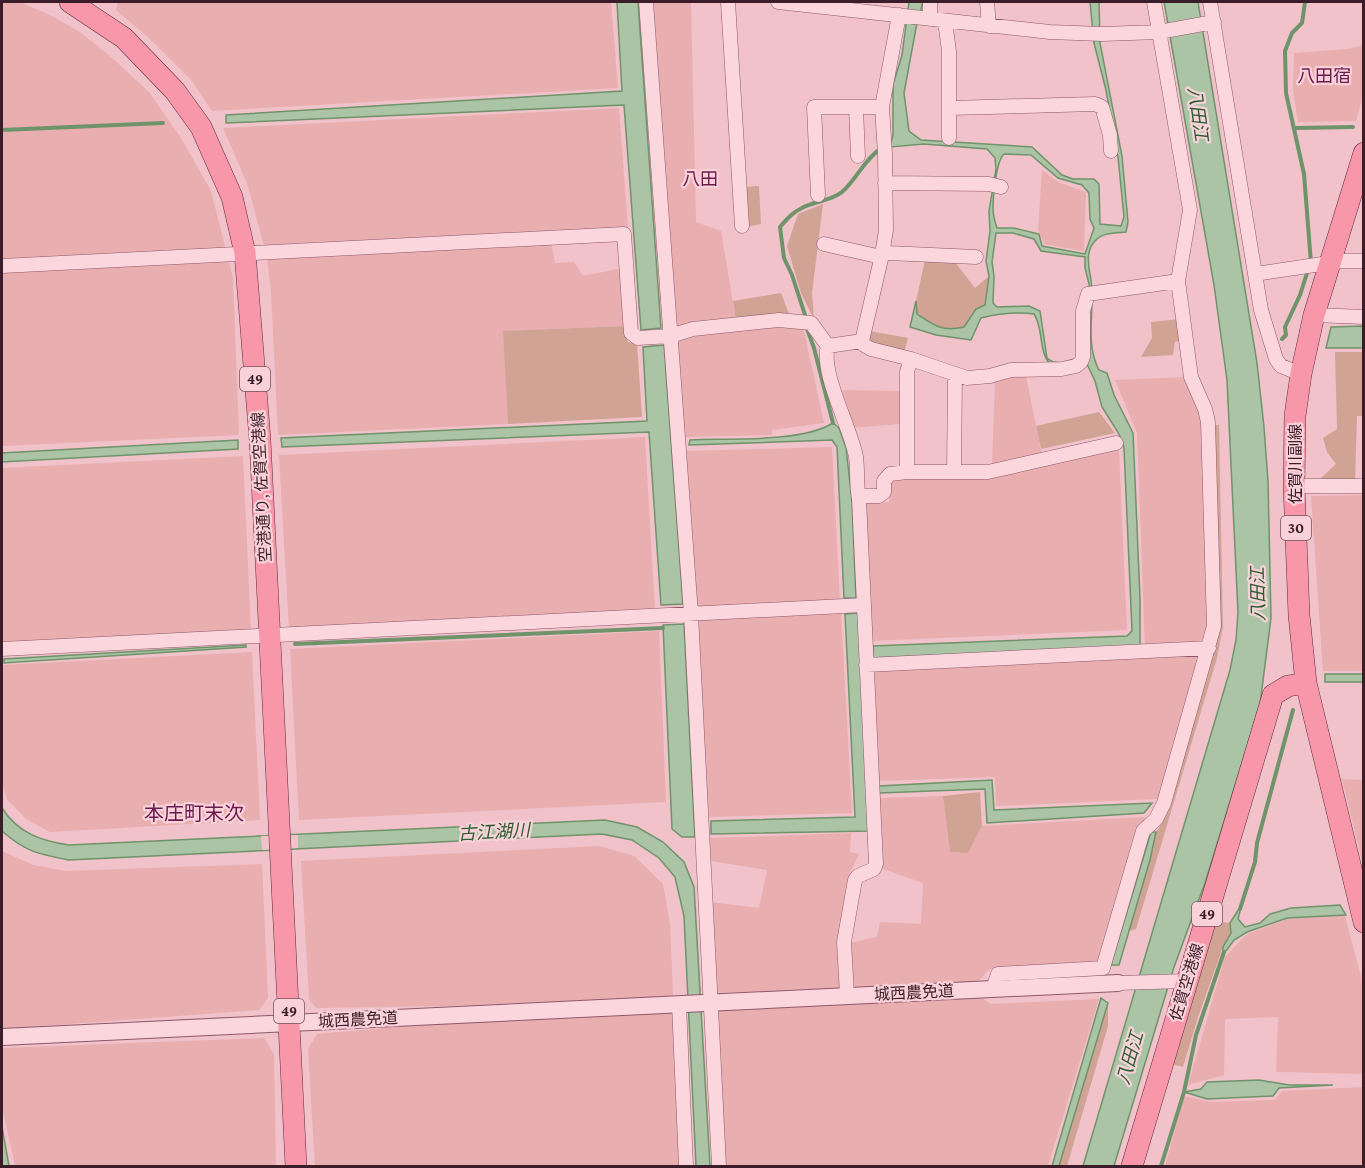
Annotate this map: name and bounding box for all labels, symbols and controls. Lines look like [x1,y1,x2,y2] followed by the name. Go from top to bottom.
[1297,66,1351,86] district label: 八田宿
[1184,86,1212,144] water label: 八田江
[682,169,718,189] district label: 八田
[240,367,270,391] road number: 49
[249,411,274,563] street label: 空港通り, 佐賀空港線
[1287,424,1304,504] street label: 佐賀川副線
[1281,516,1311,540] road number: 30
[1247,565,1268,621] water label: 八田江
[144,802,244,824] district label: 本庄町末次
[458,820,532,844] water label: 古江湖川
[1192,902,1222,926] road number: 49
[1167,941,1206,1023] street label: 佐賀空港線
[874,982,954,1003] street label: 城西農免道
[274,999,304,1023] road number: 49
[318,1009,398,1030] street label: 城西農免道
[1113,1027,1148,1087] water label: 八田江

